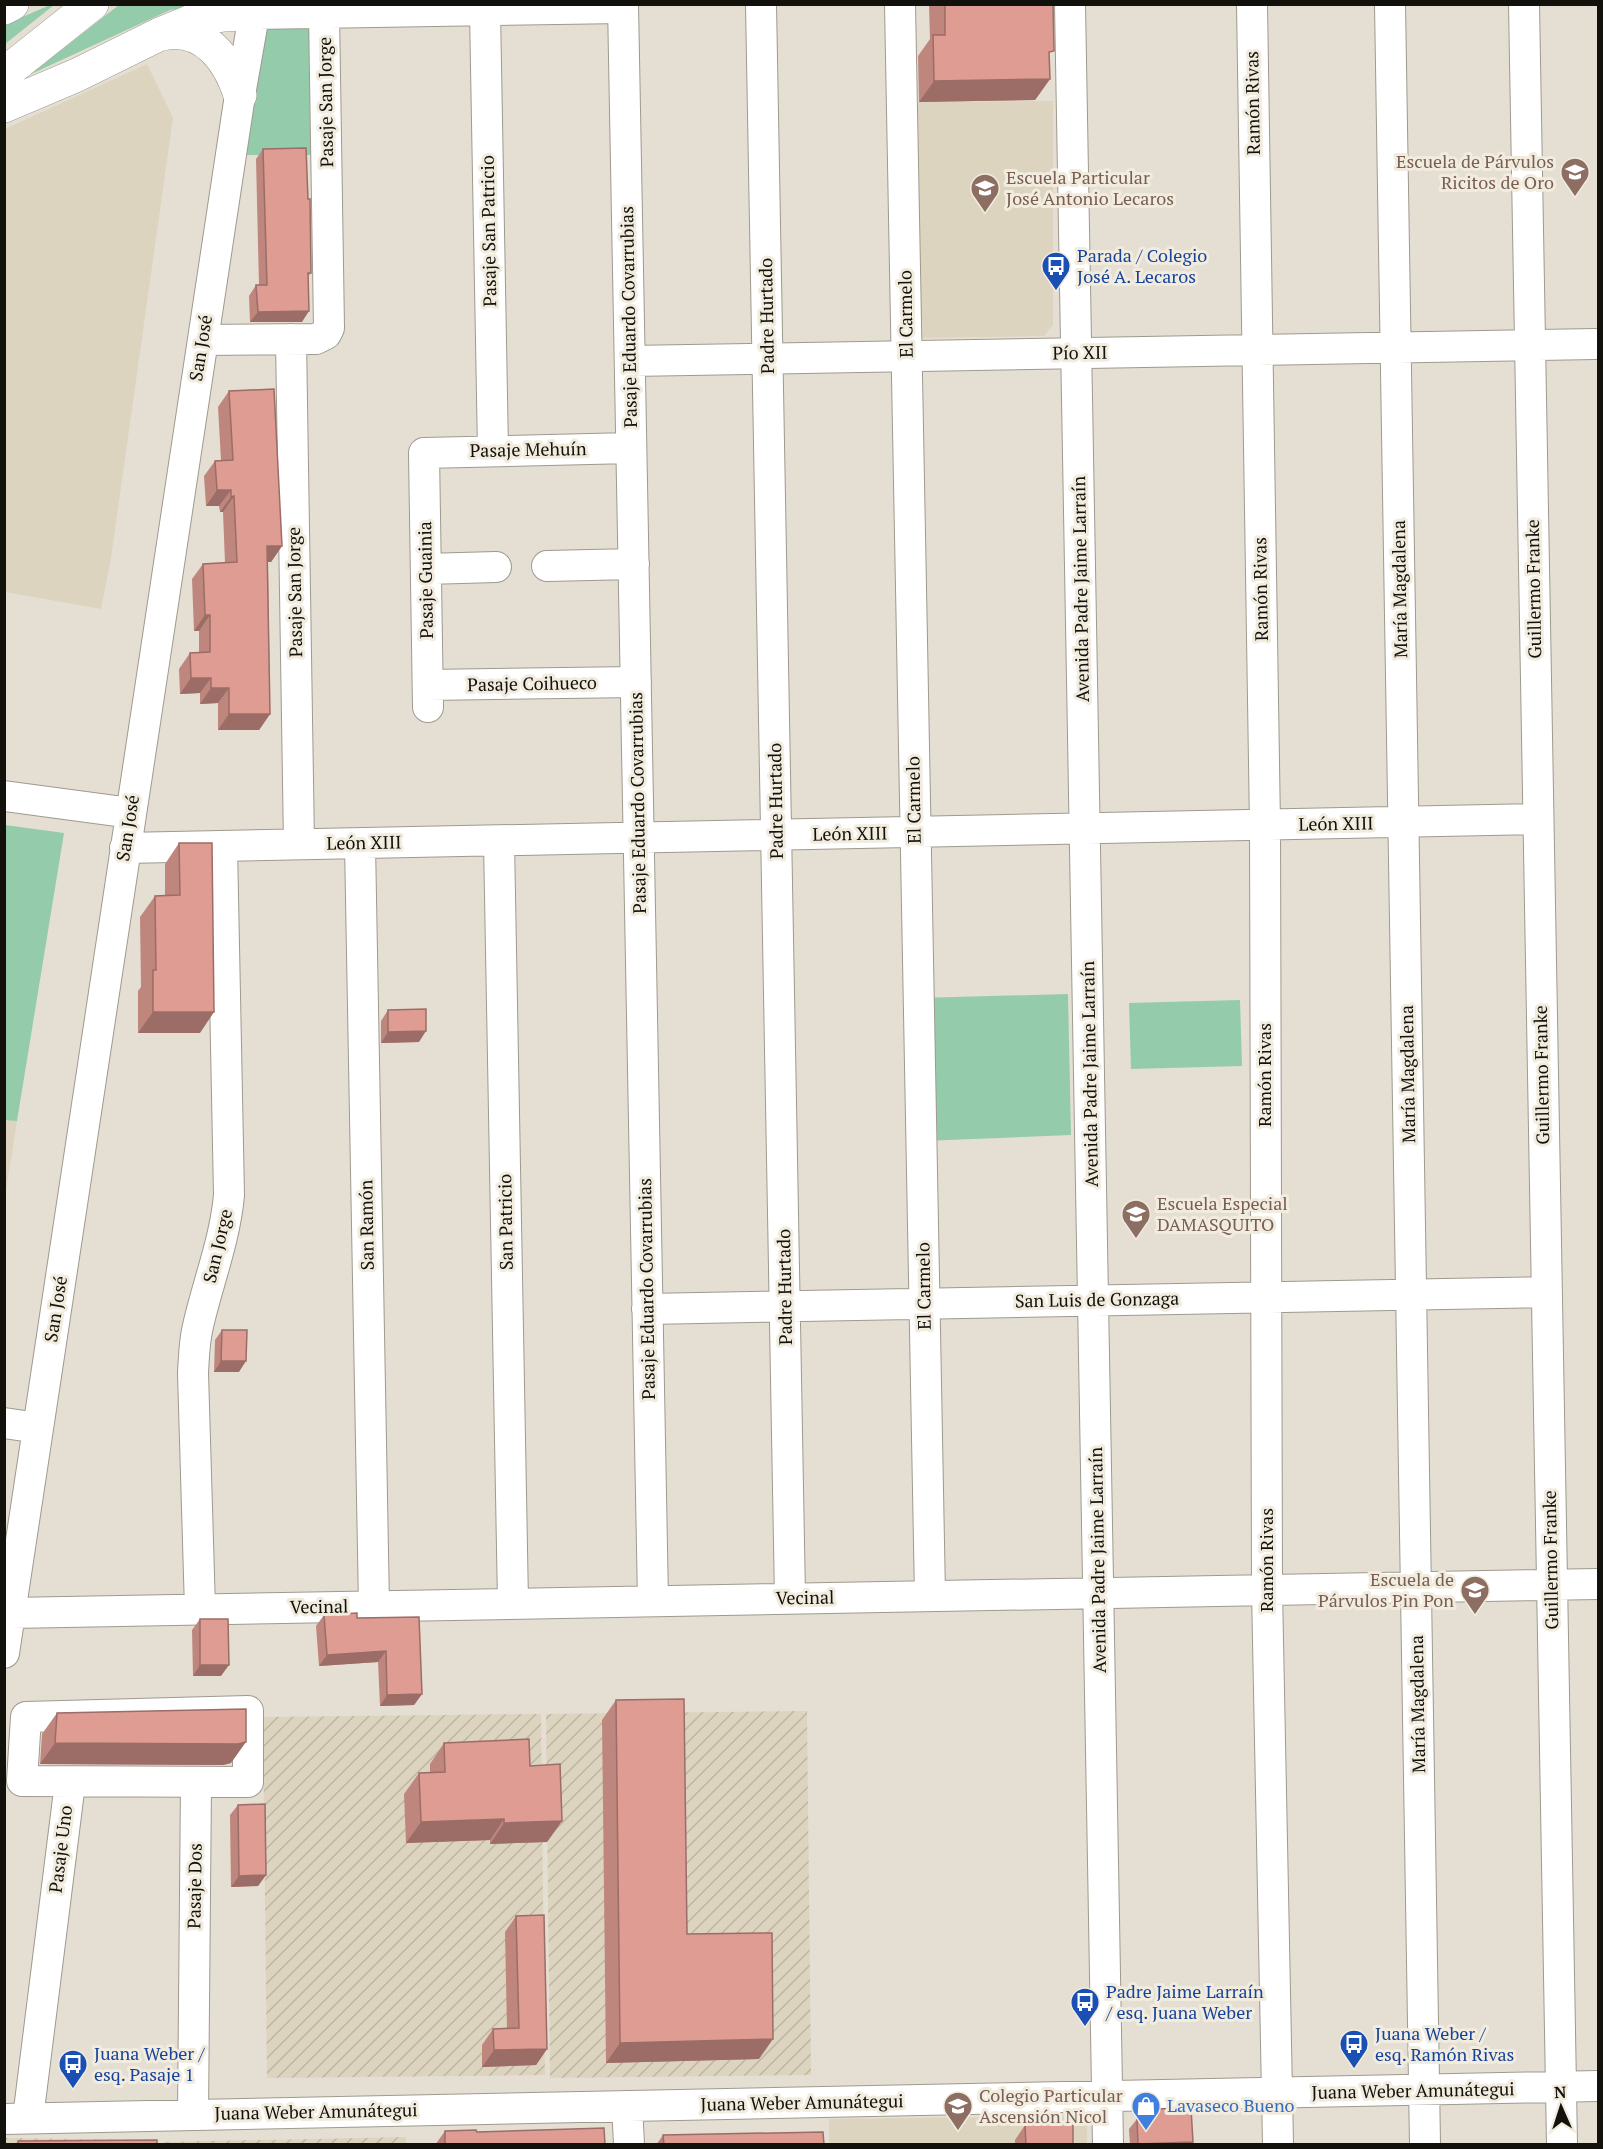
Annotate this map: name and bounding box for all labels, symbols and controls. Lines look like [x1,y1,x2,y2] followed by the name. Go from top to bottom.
[312,36,338,168] street label: Pasaje San Jorge
[1239,51,1265,155] street label: Ramón Rivas
[1396,149,1554,194] place label: Escuela de Párvulos Ricitos de Oro
[475,155,501,307] street label: Pasaje San Patricio
[1559,156,1591,198] school or university icon: Escuela de Párvulos Ricitos de Oro
[1006,165,1174,210] place label: Escuela Particular José Antonio Lecaros
[969,172,1001,214] school or university icon: Escuela Particular José Antonio Lecaros
[614,206,642,428] street label: Pasaje Eduardo Covarrubias
[1077,243,1207,288] place label: Parada / Colegio José A. Lecaros
[1040,250,1072,292] bus stop icon: Parada / Colegio José A. Lecaros
[753,258,779,374] street label: Padre Hurtado
[892,270,918,358] street label: El Carmelo
[183,313,217,383] street label: San José
[1052,340,1108,364] street label: Pío XII
[469,436,587,462] street label: Pasaje Mehuín
[1066,475,1094,702] street label: Avenida Padre Jaime Larraín
[1520,519,1546,659] street label: Guillermo Franke
[1386,520,1412,658] street label: María Magdalena
[412,521,438,639] street label: Pasaje Guainia
[281,526,307,658] street label: Pasaje San Jorge
[1247,537,1273,641] street label: Ramón Rivas
[467,670,597,696] street label: Pasaje Coihueco
[623,692,651,914] street label: Pasaje Eduardo Covarrubias
[762,743,788,859] street label: Padre Hurtado
[900,756,926,844] street label: El Carmelo
[110,793,144,863] street label: San José
[1298,810,1374,836] street label: León XIII
[812,820,888,846] street label: León XIII
[326,829,402,855] street label: León XIII
[1075,960,1103,1187] street label: Avenida Padre Jaime Larraín
[1394,1005,1420,1143] street label: María Magdalena
[1528,1005,1554,1145] street label: Guillermo Franke
[1252,1023,1276,1127] street label: Ramón Rivas
[492,1174,518,1270] street label: San Patricio
[632,1178,660,1400] street label: Pasaje Eduardo Covarrubias
[353,1179,379,1270] street label: San Ramón
[1157,1191,1288,1236] place label: Escuela Especial DAMASQUITO
[1120,1198,1152,1240] school or university icon: Escuela Especial DAMASQUITO
[197,1206,237,1285] street label: San Jorge
[771,1229,797,1345] street label: Padre Hurtado
[910,1242,936,1330] street label: El Carmelo
[38,1274,72,1344] street label: San José
[1015,1286,1179,1312] street label: San Luis de Gonzaga
[1083,1446,1111,1673] street label: Avenida Padre Jaime Larraín
[1537,1490,1563,1630] street label: Guillermo Franke
[1254,1508,1278,1612] street label: Ramón Rivas
[1318,1567,1454,1612] place label: Escuela de Párvulos Pin Pon
[1459,1574,1491,1616] school or university icon: Escuela de Párvulos Pin Pon
[775,1584,835,1610] street label: Vecinal
[289,1593,349,1619] street label: Vecinal
[1404,1635,1430,1773] street label: María Magdalena
[43,1804,77,1894] street label: Pasaje Uno
[181,1843,207,1929] street label: Pasaje Dos
[1105,1979,1264,2024] place label: Padre Jaime Larraín / esq. Juana Weber
[1069,1986,1101,2028] bus stop icon: Padre Jaime Larraín / esq. Juana Weber
[1375,2021,1514,2066] place label: Juana Weber / esq. Ramón Rivas
[1338,2028,1370,2070] bus stop icon: Juana Weber / esq. Ramón Rivas
[94,2041,206,2086] place label: Juana Weber / esq. Pasaje 1
[57,2048,89,2090] bus stop icon: Juana Weber / esq. Pasaje 1
[1311,2076,1515,2104] street label: Juana Weber Amunátegui
[1531,2077,1591,2137] north arrow
[1554,2081,1567,2103] text: N
[979,2083,1123,2128] place label: Colegio Particular Ascensión Nicol
[700,2088,904,2116] street label: Juana Weber Amunátegui
[942,2090,974,2132] school or university icon: Colegio Particular Ascensión Nicol
[1130,2090,1162,2132] shop icon: Lavaseco Bueno
[1167,2093,1295,2117] place label: Lavaseco Bueno
[214,2097,418,2125] street label: Juana Weber Amunátegui

